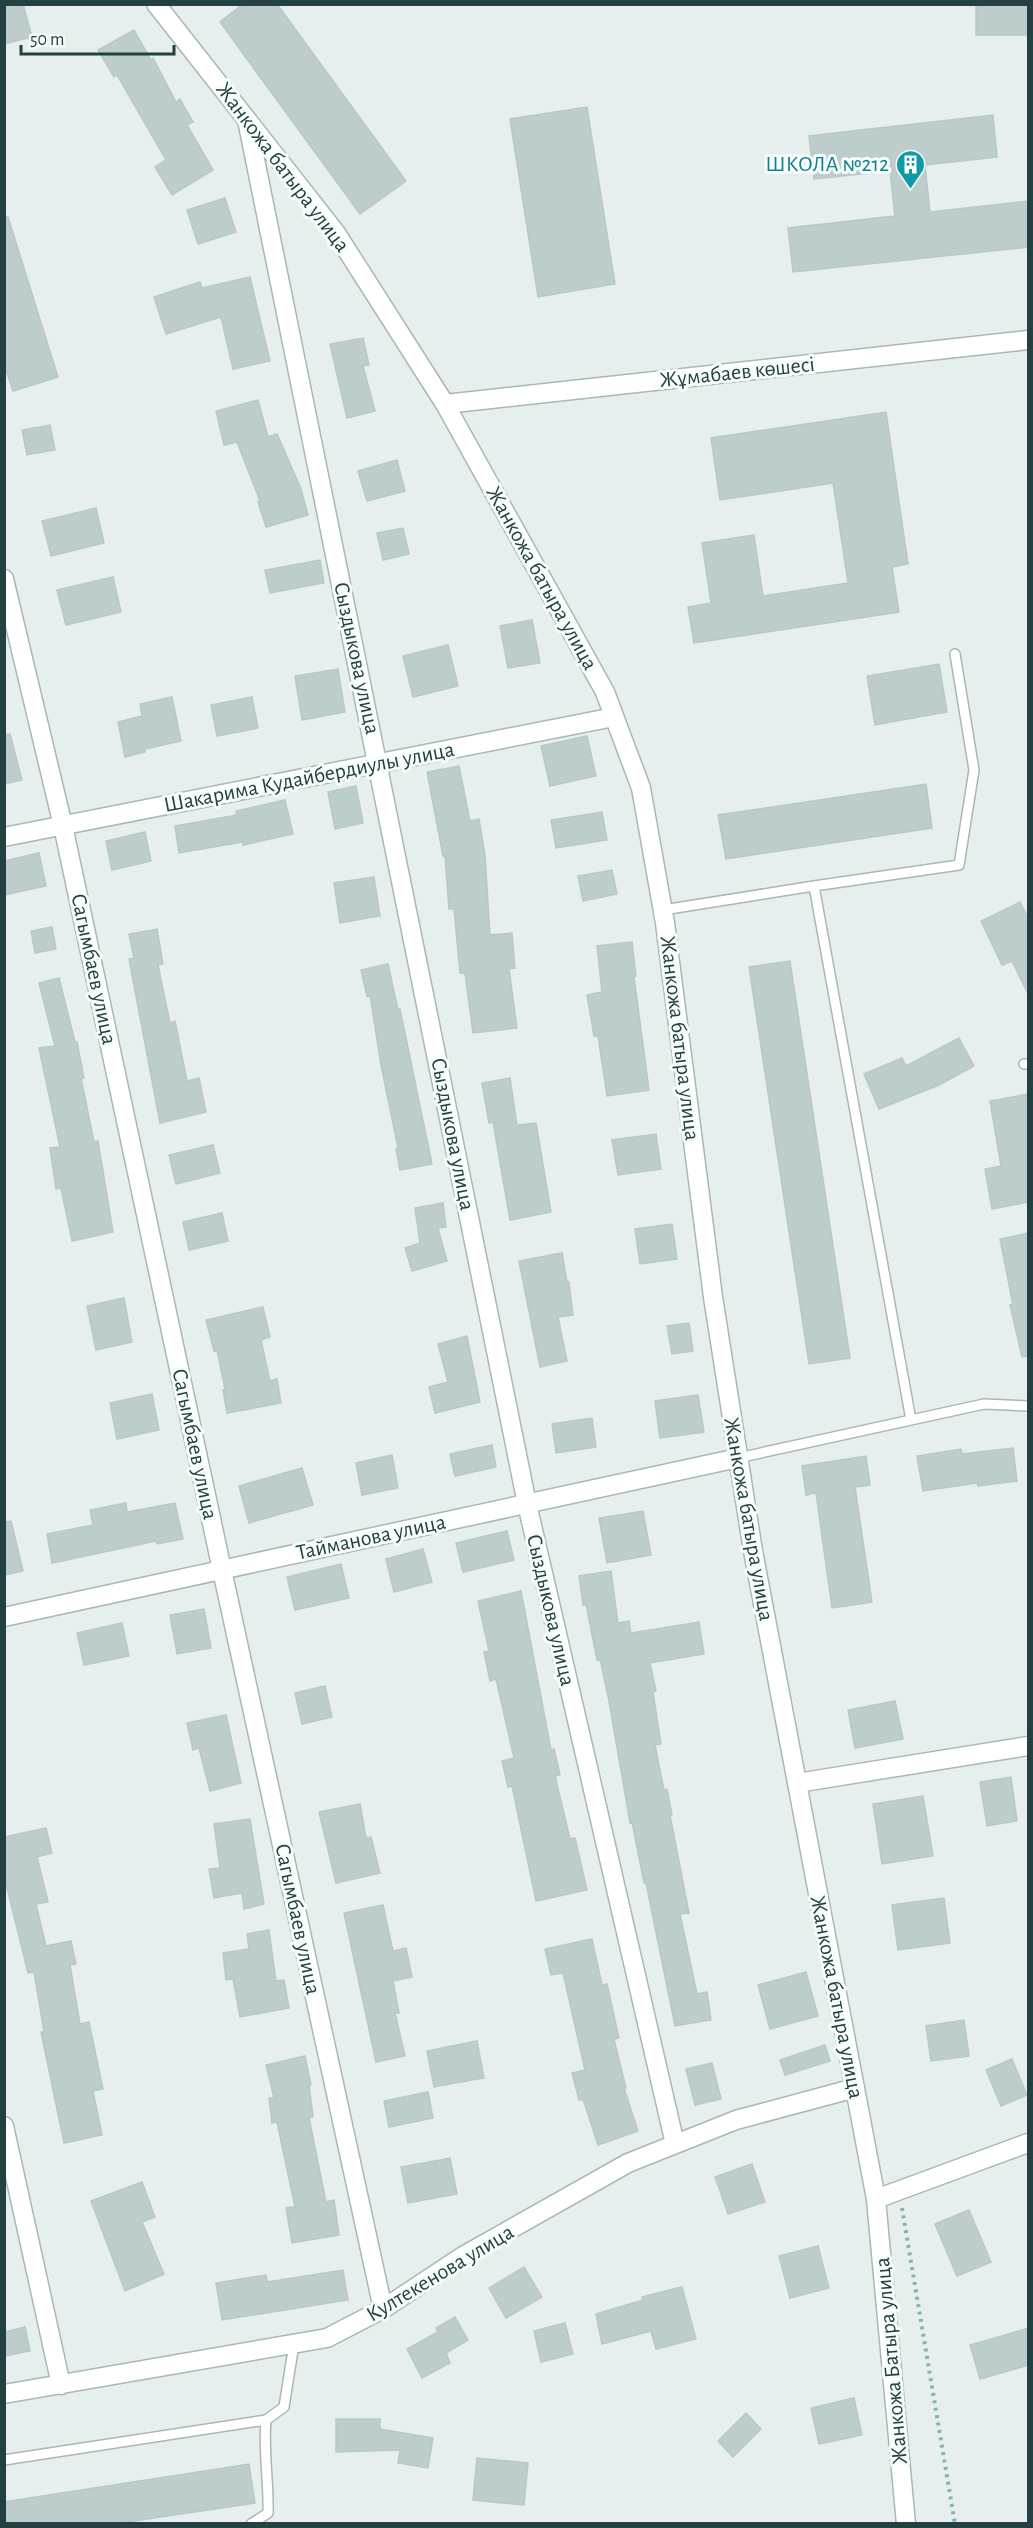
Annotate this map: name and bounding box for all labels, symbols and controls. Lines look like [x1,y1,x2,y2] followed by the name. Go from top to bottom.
[21,18,174,56] scale bar
[30,31,64,49] text: 50 m
[212,78,354,256] street label: Жанкожа батыра улица
[894,148,926,190] building icon: ШКОЛА №212
[765,153,889,175] place label: ШКОЛА №212
[658,353,816,391] street label: Жұмабаев көшесі
[482,482,602,674] street label: Жанкожа батыра улица
[330,580,384,736] street label: Сыздыкова улица
[162,738,456,816] street label: Шакарима Кудайбердиулы улица
[67,892,121,1046] street label: Сагымбаев улица
[657,934,703,1142] street label: Жанкожа батыра улица
[427,1056,479,1212] street label: Сыздыкова улица
[168,1367,222,1521] street label: Сагымбаев улица
[720,1415,778,1623] street label: Жанкожа батыра улица
[294,1510,448,1564] street label: Тайманова улица
[523,1532,579,1688] street label: Сыздыкова улица
[271,1842,325,1996] street label: Сагымбаев улица
[807,1894,867,2100] street label: Жанкожа батыра улица
[363,2220,517,2326] street label: Култекенова улица
[871,2256,911,2466] street label: Жанкожа Батыра улица

